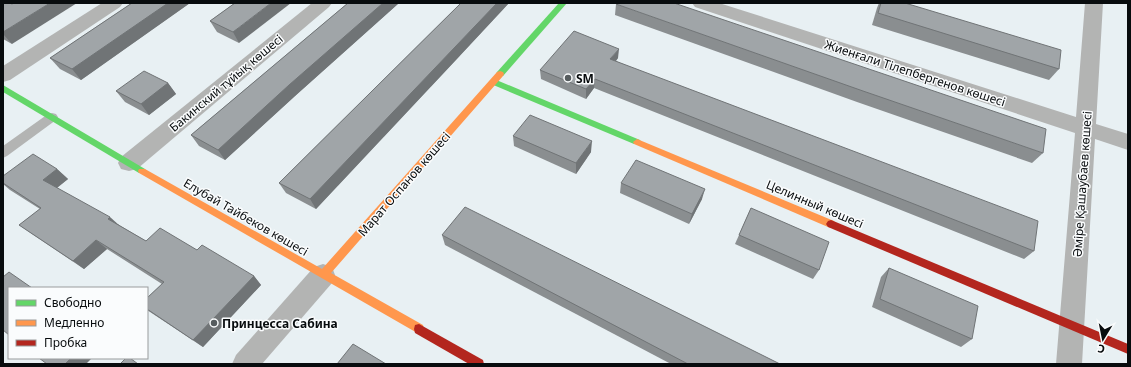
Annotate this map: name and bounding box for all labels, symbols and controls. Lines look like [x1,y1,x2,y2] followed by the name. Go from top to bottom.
[166,30,286,136] street label: Бакинский тұйық көшесі
[822,36,1008,110] street label: Жиенғали Тілепбергенов көшесі
[576,70,594,87] place label: SM
[563,73,573,83] marker: SM
[1068,110,1096,258] street label: Әміре Қашаубаев көшесі
[354,128,454,240] street label: Марат Оспанов көшесі
[181,174,311,260] street label: Елубай Тайбеков көшесі
[764,176,866,232] street label: Целинный көшесі
[8,287,148,359] legend
[44,294,102,311] text: Свободно
[44,314,104,331] text: Медленно
[222,315,338,332] place label: Принцесса Сабина
[209,318,219,328] marker: Принцесса Сабина
[1083,319,1123,359] north arrow
[44,334,87,351] text: Пробка
[1096,341,1106,357] text: С

